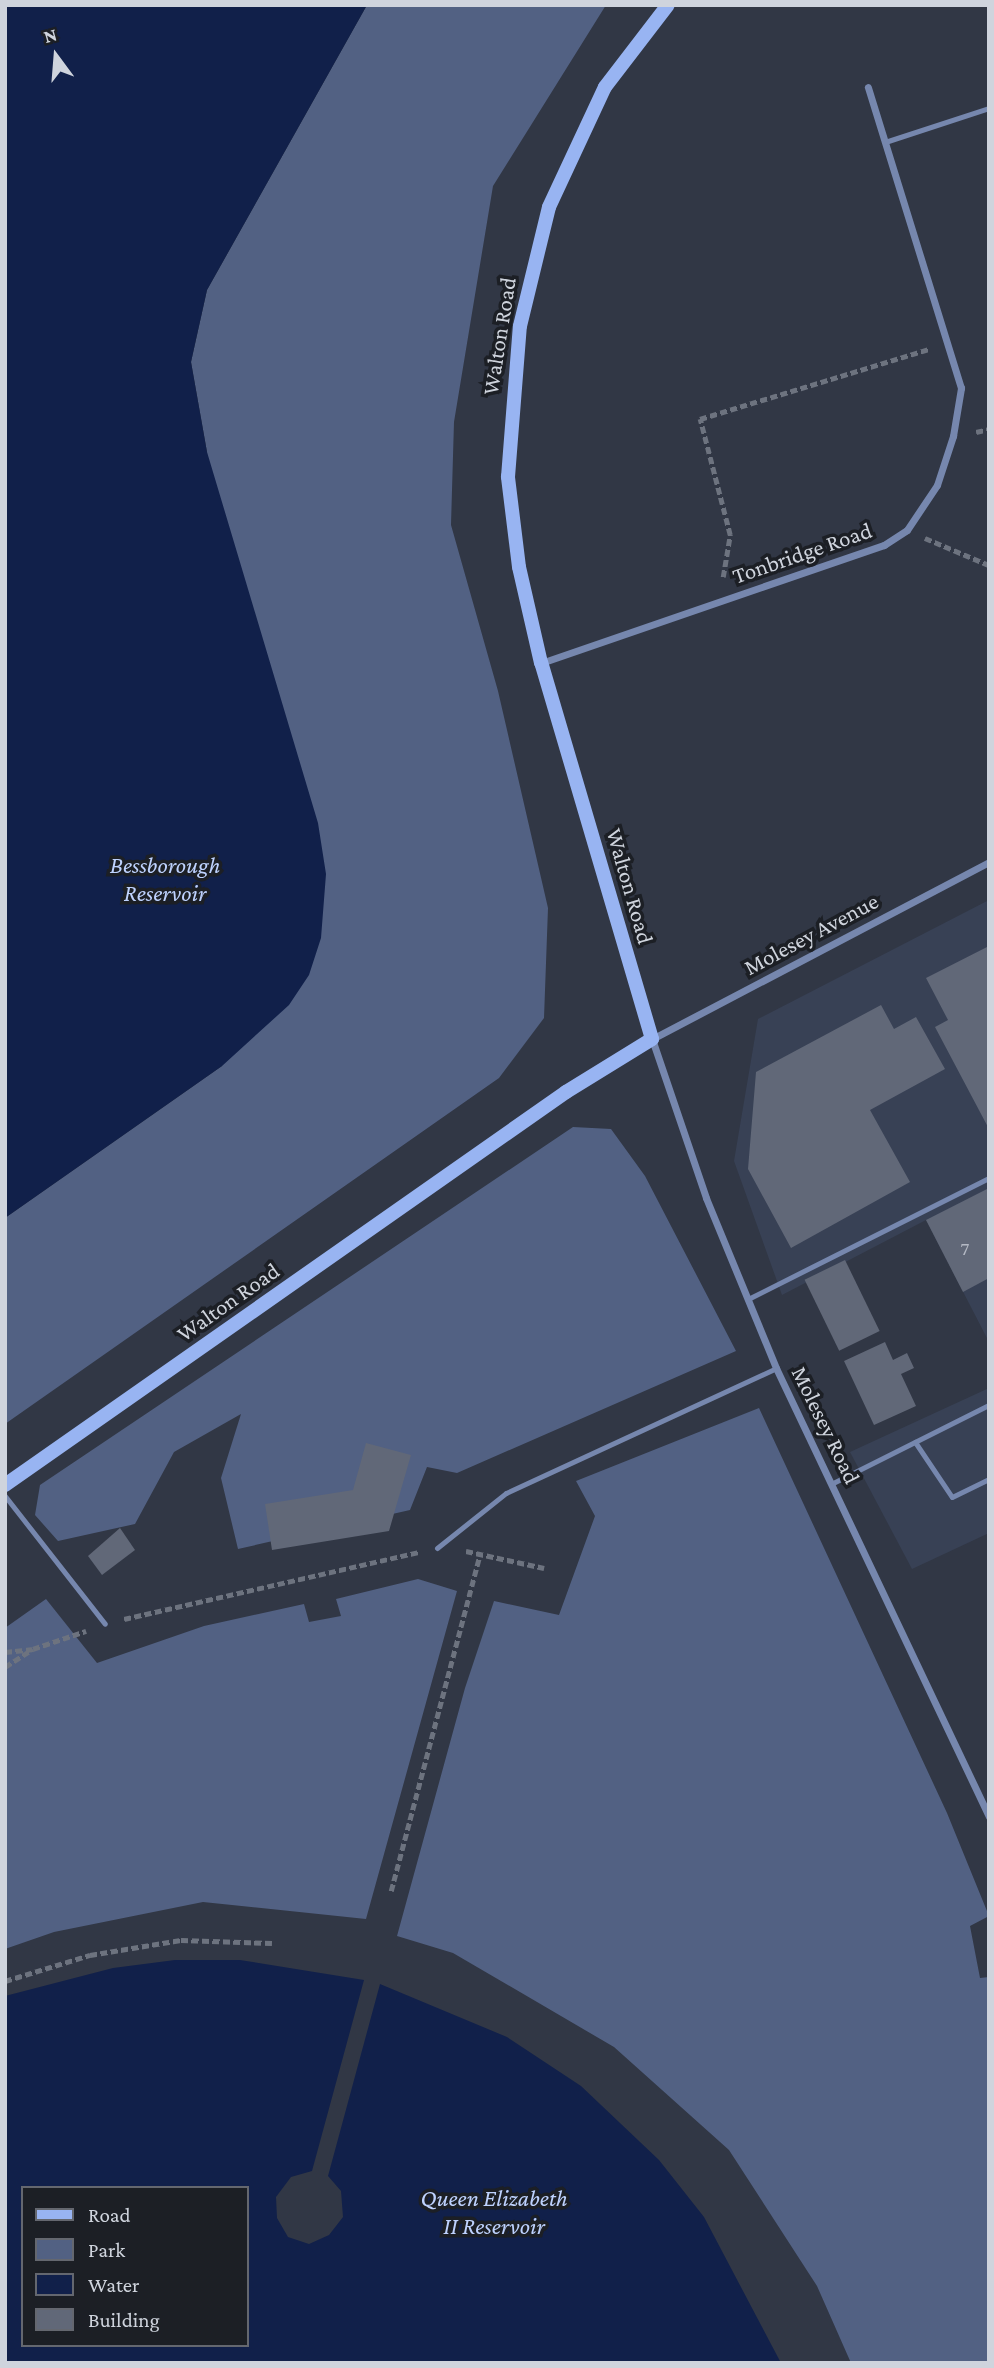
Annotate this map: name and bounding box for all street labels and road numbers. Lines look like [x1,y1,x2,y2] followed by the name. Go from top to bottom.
[476,275,522,397] street label: Walton Road
[729,516,875,590] street label: Tonbridge Road
[600,825,660,947] street label: Walton Road
[739,887,883,981] street label: Molesey Avenue
[171,1257,285,1347] street label: Walton Road
[786,1362,866,1488] street label: Molesey Road

